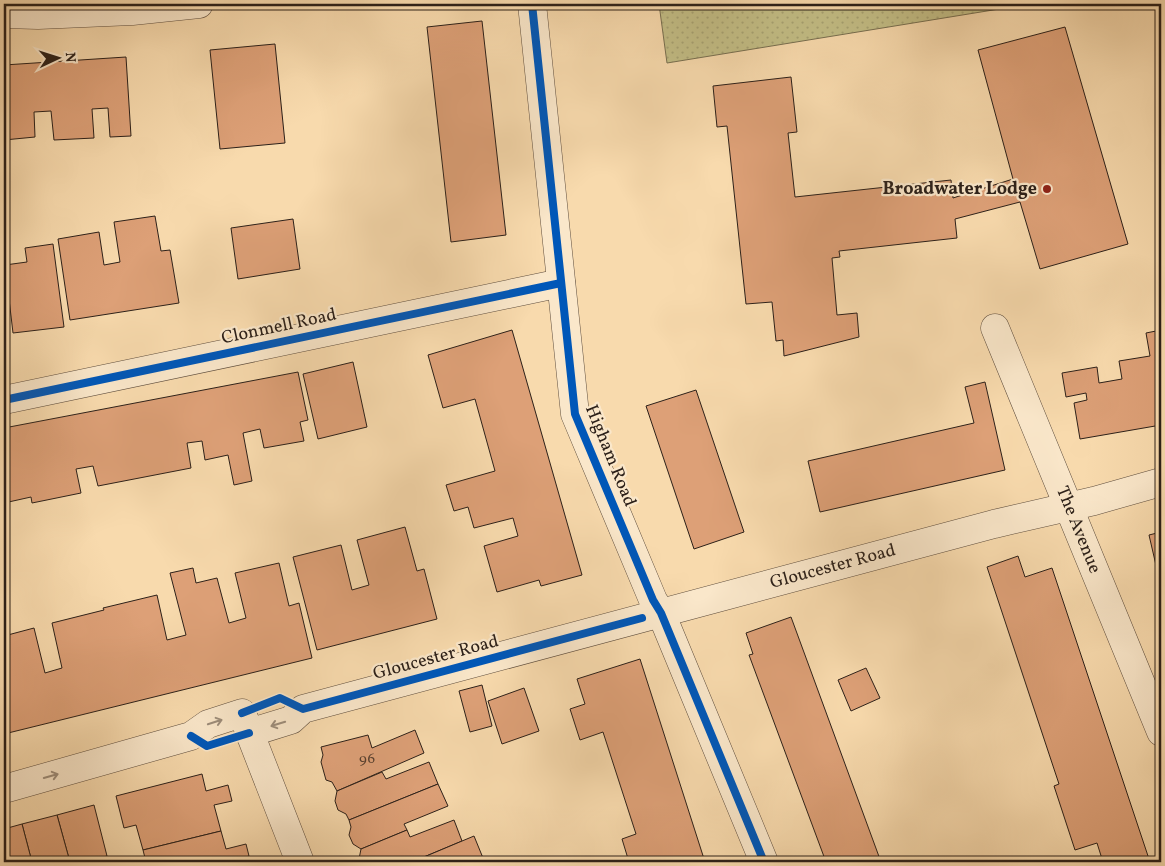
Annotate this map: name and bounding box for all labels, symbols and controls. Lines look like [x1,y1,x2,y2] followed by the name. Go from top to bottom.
[32,32,82,82] north arrow
[60,51,79,63] text: N
[883,177,1037,202] place label: Broadwater Lodge
[1041,183,1053,195] marker: Broadwater Lodge
[219,303,339,351] street label: Clonmell Road
[578,401,642,511] street label: Higham Road
[1049,483,1107,577] street label: The Avenue
[767,538,899,596] street label: Gloucester Road
[370,629,502,687] street label: Gloucester Road
[207,716,223,726] one-way arrow
[270,720,286,730] one-way arrow
[359,749,375,770] house number: 96
[42,771,58,780] one-way arrow

